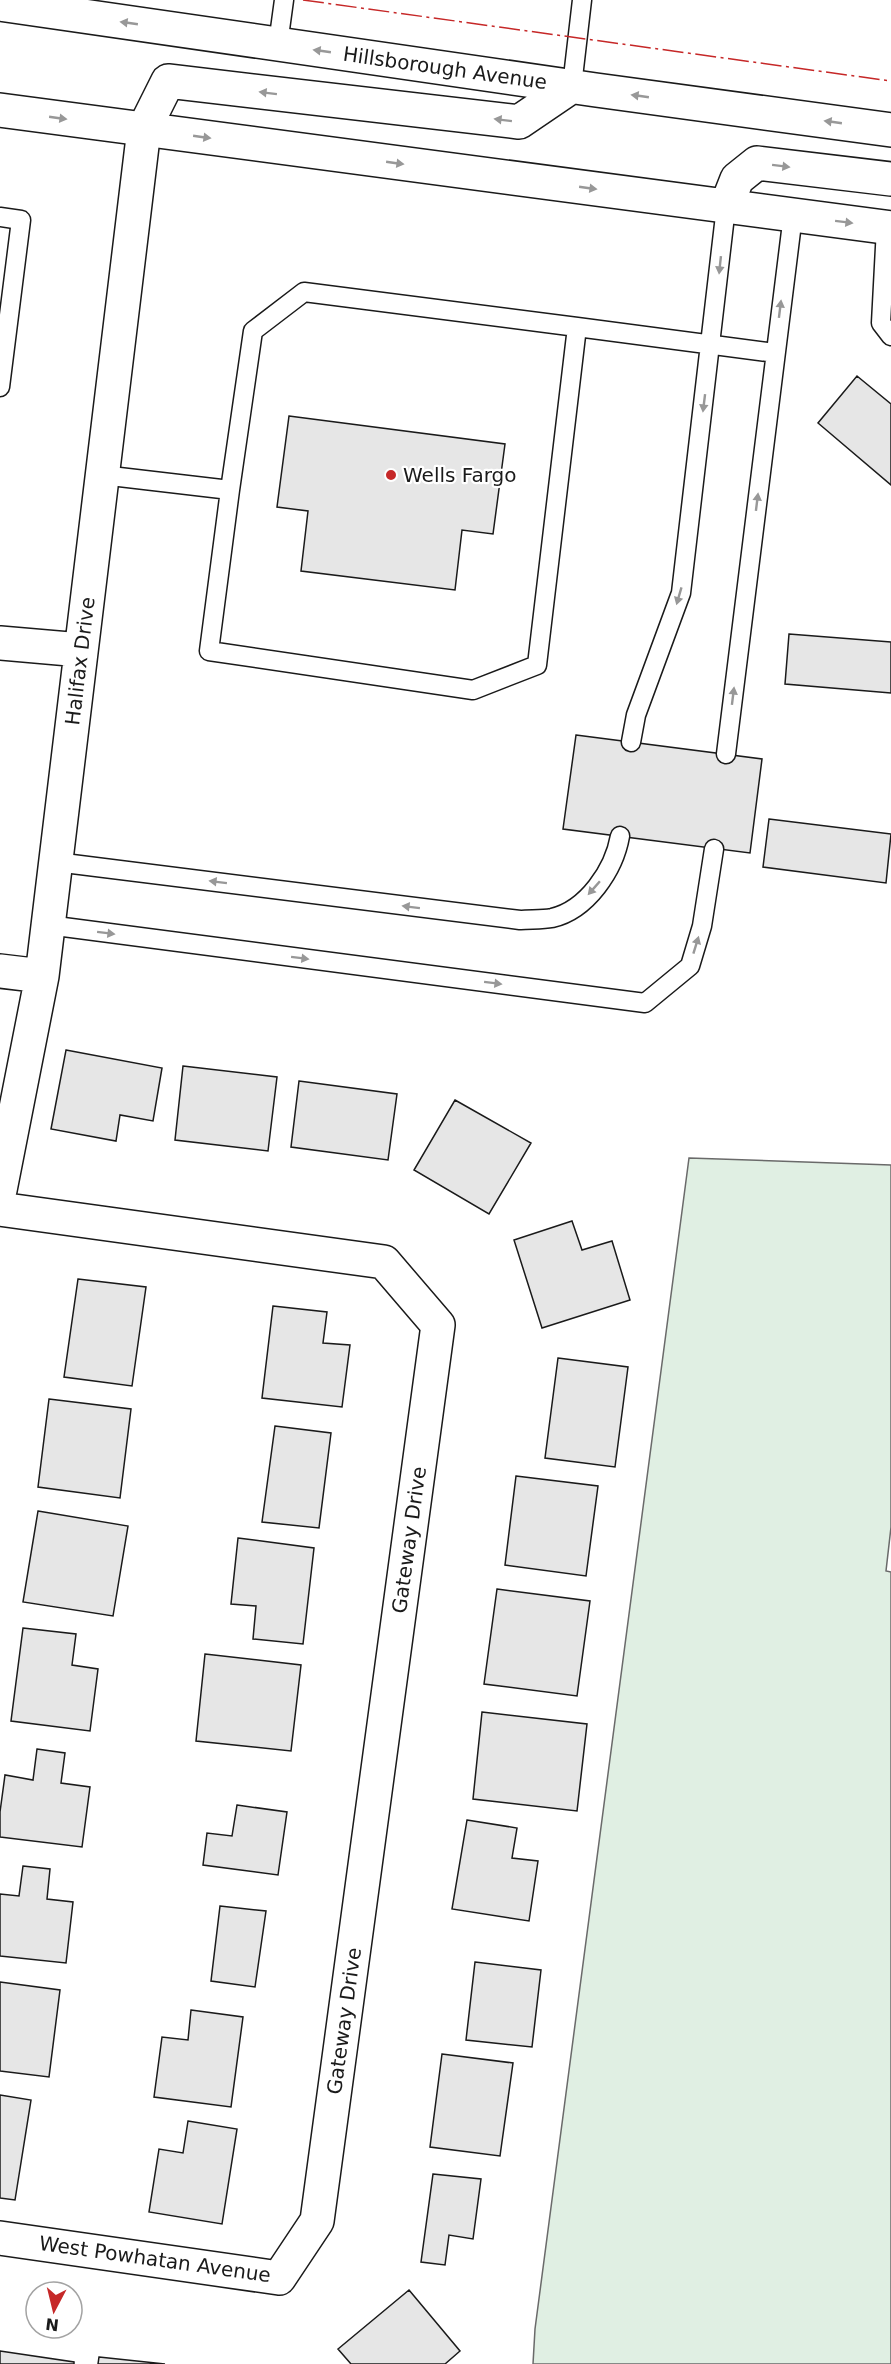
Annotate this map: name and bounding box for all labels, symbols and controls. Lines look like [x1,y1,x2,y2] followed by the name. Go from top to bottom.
[119,18,138,27] one-way arrow
[341,42,549,94] street label: Hillsborough Avenue
[312,46,331,55] one-way arrow
[258,88,277,98] one-way arrow
[630,91,649,100] one-way arrow
[49,113,68,122] one-way arrow
[494,115,513,125] one-way arrow
[823,117,842,126] one-way arrow
[192,132,211,141] one-way arrow
[385,158,404,167] one-way arrow
[772,161,791,171] one-way arrow
[579,184,598,193] one-way arrow
[835,217,854,227] one-way arrow
[716,255,725,274] one-way arrow
[776,299,785,318] one-way arrow
[700,394,709,413] one-way arrow
[403,463,517,487] place label: Wells Fargo
[384,468,398,482] marker: Wells Fargo
[752,493,761,512] one-way arrow
[674,587,683,605] one-way arrow
[60,595,100,727] street label: Halifax Drive
[728,686,737,705] one-way arrow
[208,878,227,887] one-way arrow
[588,880,601,895] one-way arrow
[402,902,421,911] one-way arrow
[97,928,116,938] one-way arrow
[692,936,701,954] one-way arrow
[290,953,309,963] one-way arrow
[484,978,503,988] one-way arrow
[387,1465,431,1615] street label: Gateway Drive
[322,1946,366,2096] street label: Gateway Drive
[38,2231,272,2287] street label: West Powhatan Avenue
[24,2280,84,2340] north arrow
[44,2314,60,2335] text: N

